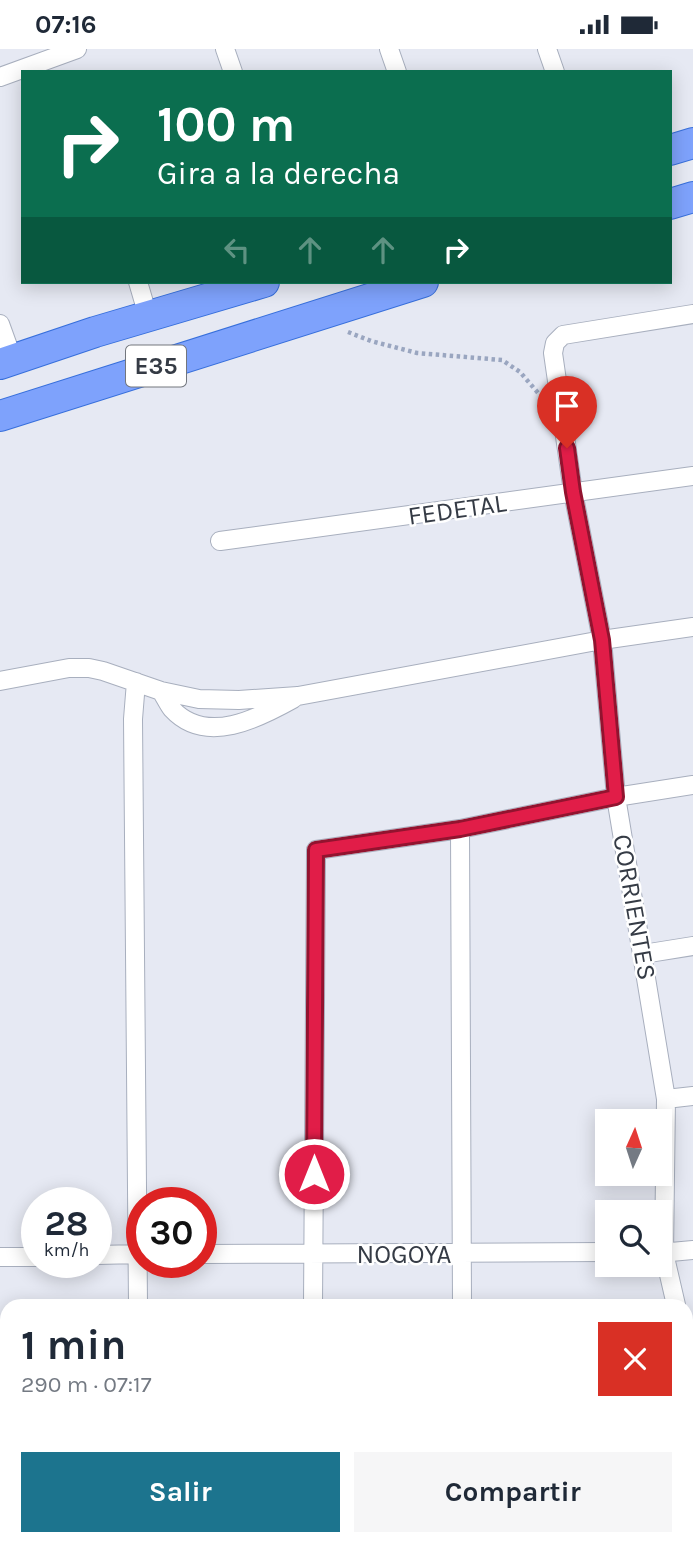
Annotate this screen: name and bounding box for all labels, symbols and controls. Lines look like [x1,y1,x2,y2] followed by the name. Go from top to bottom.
[35,9,96,40] text: 07:16
[157,96,295,153] text: 100 m
[42,98,133,189] icon: right
[157,155,400,192] text: Gira a la derecha
[218,231,256,269] icon: left
[291,231,329,269] icon: ahead
[364,231,402,269] icon: ahead
[437,231,475,269] icon: right
[126,345,186,387] road number: E35
[537,376,597,448] pin
[548,387,586,425] icon: arrive
[406,487,508,532] street label: FEDETAL
[606,832,663,982] street label: CORRIENTES
[595,1109,672,1187] north arrow
[595,1109,672,1277] map controls
[277,1137,351,1211] position arrow
[126,1187,217,1278] speed limit sign: 30
[595,1200,672,1277] button: search
[45,1203,88,1244] text: 28
[44,1239,89,1261] text: km/h
[356,1239,452,1270] street label: NOGOYA
[21,1320,126,1370] text: 1 min
[598,1322,672,1396] button: close
[21,1371,151,1398] text: 290 m · 07:17
[21,1452,340,1532] button: Salir
[354,1452,672,1532] button: Compartir

